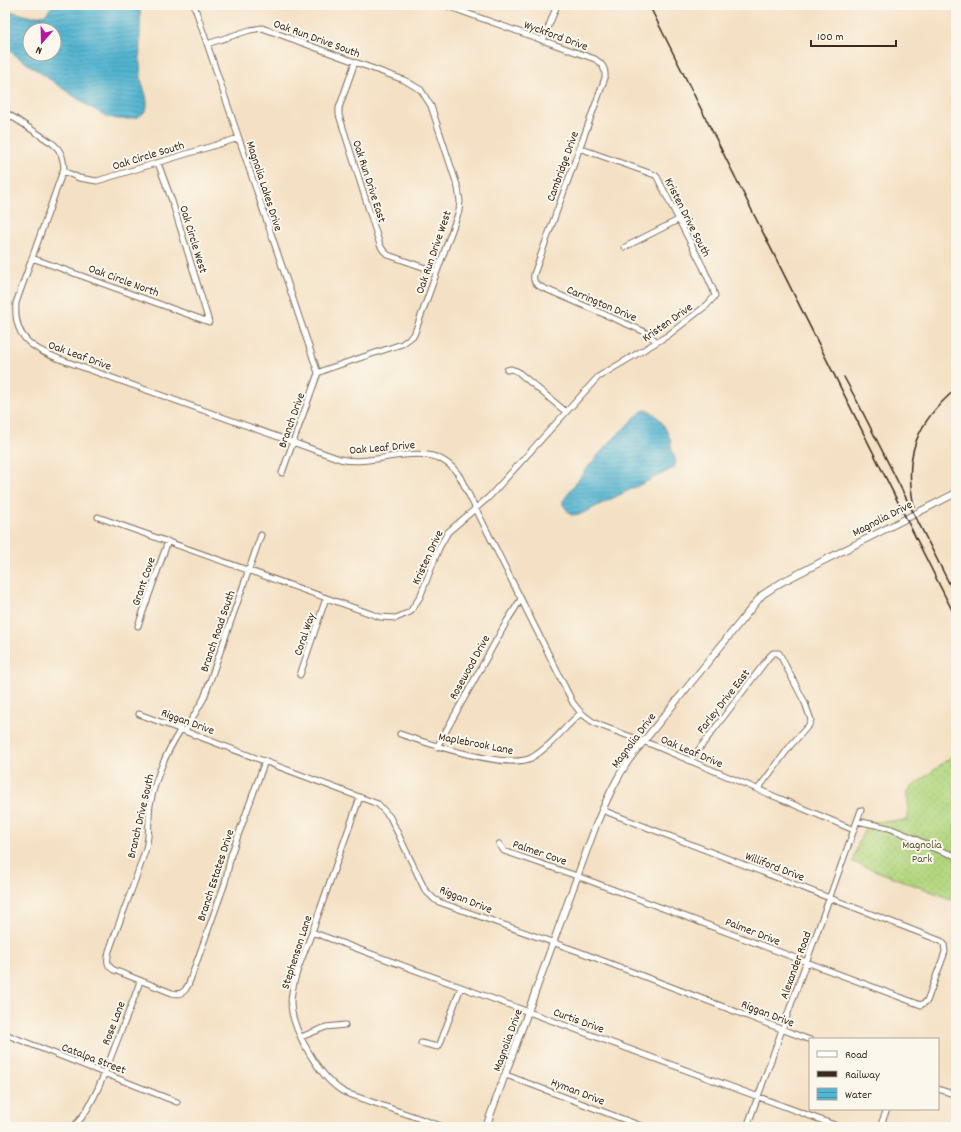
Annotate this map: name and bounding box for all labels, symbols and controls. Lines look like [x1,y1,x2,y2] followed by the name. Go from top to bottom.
[271,16,362,63] street label: Oak Run Drive South
[521,17,590,56] street label: Wyckford Drive
[22,22,62,62] north arrow
[811,22,896,48] scale bar
[817,29,844,46] text: 100 m
[33,41,45,58] text: N
[543,129,584,204] street label: Cambridge Drive
[110,137,186,175] street label: Oak Circle South
[347,138,390,225] street label: Oak Run Drive East
[241,139,286,234] street label: Magnolia Lakes Drive
[659,175,714,260] street label: Kristen Drive South
[174,203,211,276] street label: Oak Circle West
[412,208,457,296] street label: Oak Run Drive West
[86,261,161,302] street label: Oak Circle North
[564,282,639,327] street label: Carrington Drive
[639,300,697,347] street label: Kristen Drive
[46,337,113,376] street label: Oak Leaf Drive
[275,391,310,450] street label: Branch Drive
[348,437,416,460] street label: Oak Leaf Drive
[850,497,916,542] street label: Magnolia Drive
[408,528,448,588] street label: Kristen Drive
[128,555,161,608] street label: Grant Cove
[196,588,240,675] street label: Branch Road South
[290,610,321,658] street label: Coral Way
[446,632,495,703] street label: Rosewood Drive
[694,666,755,738] street label: Farley Drive East
[158,705,217,740] street label: Riggan Drive
[608,710,661,772] street label: Magnolia Drive
[437,729,514,760] street label: Maplebrook Lane
[658,732,725,773] street label: Oak Leaf Drive
[124,773,159,860] street label: Branch Drive South
[194,827,239,924] street label: Branch Estates Drive
[510,836,569,871] street label: Palmer Cove
[902,837,942,868] park label: Magnolia Park
[742,848,807,887] street label: Williford Drive
[436,882,494,919] street label: Riggan Drive
[277,913,317,992] street label: Stephenson Lane
[722,914,782,951] street label: Palmer Drive
[776,929,817,1002] street label: Alexander Road
[738,997,796,1032] street label: Riggan Drive
[98,999,131,1048] street label: Rose Lane
[551,1004,606,1038] street label: Curtis Drive
[489,1007,528,1074] street label: Magnolia Drive
[809,1038,939,1110] legend
[59,1039,129,1080] street label: Catalpa Street
[845,1047,867,1064] text: Road
[845,1067,881,1084] text: Railway
[548,1074,607,1110] street label: Hyman Drive
[845,1087,872,1104] text: Water

